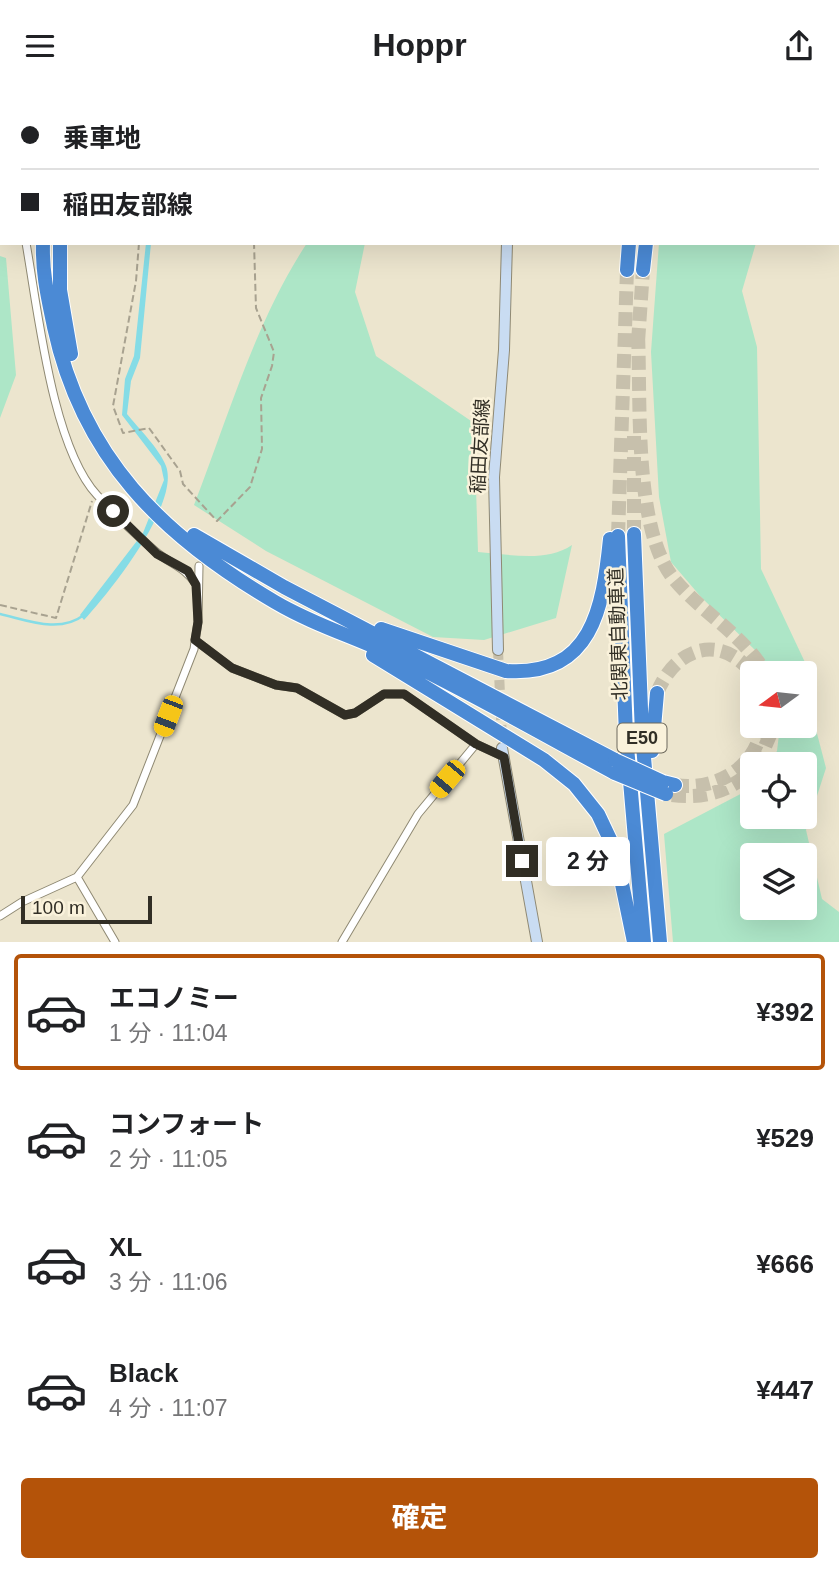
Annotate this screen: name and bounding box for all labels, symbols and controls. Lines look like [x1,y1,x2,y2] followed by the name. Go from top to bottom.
[21,27,59,65] icon: menu
[372,27,467,63] text: Hoppr
[780,27,818,65] icon: share
[63,123,141,153] text: 乗車地
[63,190,193,220] text: 稲田友部線
[467,398,493,494] street label: 稲田友部線
[97,495,129,527] route start
[605,567,631,701] street label: 北関東自動車道
[740,661,817,739] north arrow
[740,661,817,920] map controls
[151,693,186,739] car
[618,723,666,753] road number: E50
[740,752,817,829] button: locate
[426,756,469,802] car
[546,837,630,885] callout: 2 分
[740,843,817,920] button: layers
[506,845,538,877] route end
[567,848,609,874] text: 2 分
[21,893,152,925] scale bar
[32,897,85,918] text: 100 m
[25,981,88,1044] icon: car
[109,983,239,1013] text: エコノミー
[756,997,814,1027] text: ¥392
[109,1020,227,1046] text: 1 分 · 11:04
[25,1107,88,1170] icon: car
[109,1109,264,1139] text: コンフォート
[756,1123,814,1153] text: ¥529
[109,1146,227,1172] text: 2 分 · 11:05
[109,1232,142,1262] text: XL
[25,1233,88,1296] icon: car
[756,1249,814,1279] text: ¥666
[109,1269,227,1295] text: 3 分 · 11:06
[109,1358,178,1388] text: Black
[25,1359,88,1422] icon: car
[756,1375,814,1405] text: ¥447
[109,1395,227,1421] text: 4 分 · 11:07
[21,1478,818,1558] button: 確定

